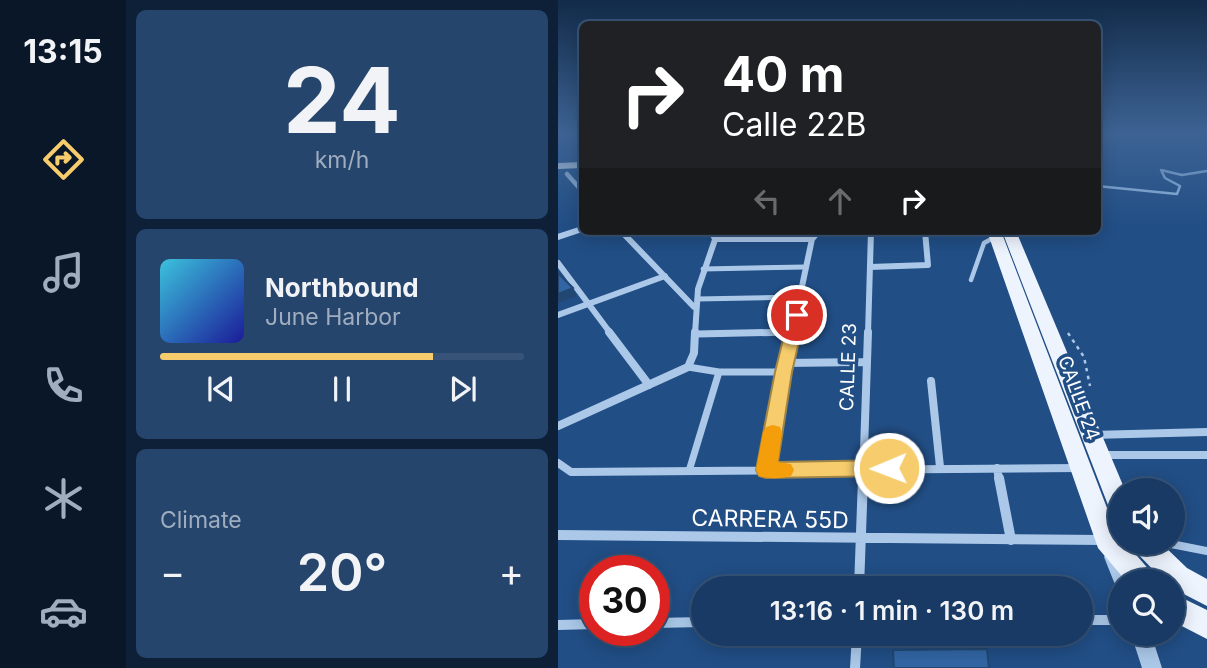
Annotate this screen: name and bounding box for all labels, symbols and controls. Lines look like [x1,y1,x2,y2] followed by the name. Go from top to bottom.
[23,32,103,71] text: 13:15
[283,45,401,155] text: 24
[722,45,845,104] text: 40 m
[607,49,698,140] icon: right
[722,105,866,144] text: Calle 22B
[39,135,88,184] icon: directions
[315,146,369,174] text: km/h
[748,182,786,220] icon: left
[821,182,859,220] icon: ahead
[894,182,932,220] icon: right
[39,248,88,297] icon: music
[265,272,419,303] text: Northbound
[767,285,827,345] pin
[778,296,816,334] icon: arrive
[265,303,401,331] text: June Harbor
[835,323,861,411] street label: CALLE 23
[1053,353,1105,443] street label: CALLE 24
[39,361,88,410] icon: phone
[202,370,240,408] icon: previous
[323,370,361,408] icon: pause
[444,370,482,408] icon: next
[852,431,926,505] position arrow
[39,474,88,523] icon: climate
[1108,478,1185,646] map controls
[1108,478,1185,555] button: sound
[691,504,849,534] street label: CARRERA 55D
[160,506,242,534] text: Climate
[297,541,387,604] text: 20°
[160,549,185,595] text: −
[499,549,524,595] text: +
[579,555,670,646] speed limit sign: 30
[1108,569,1185,646] button: search
[39,587,88,636] icon: car
[770,595,1014,626] text: 13:16 · 1 min · 130 m

